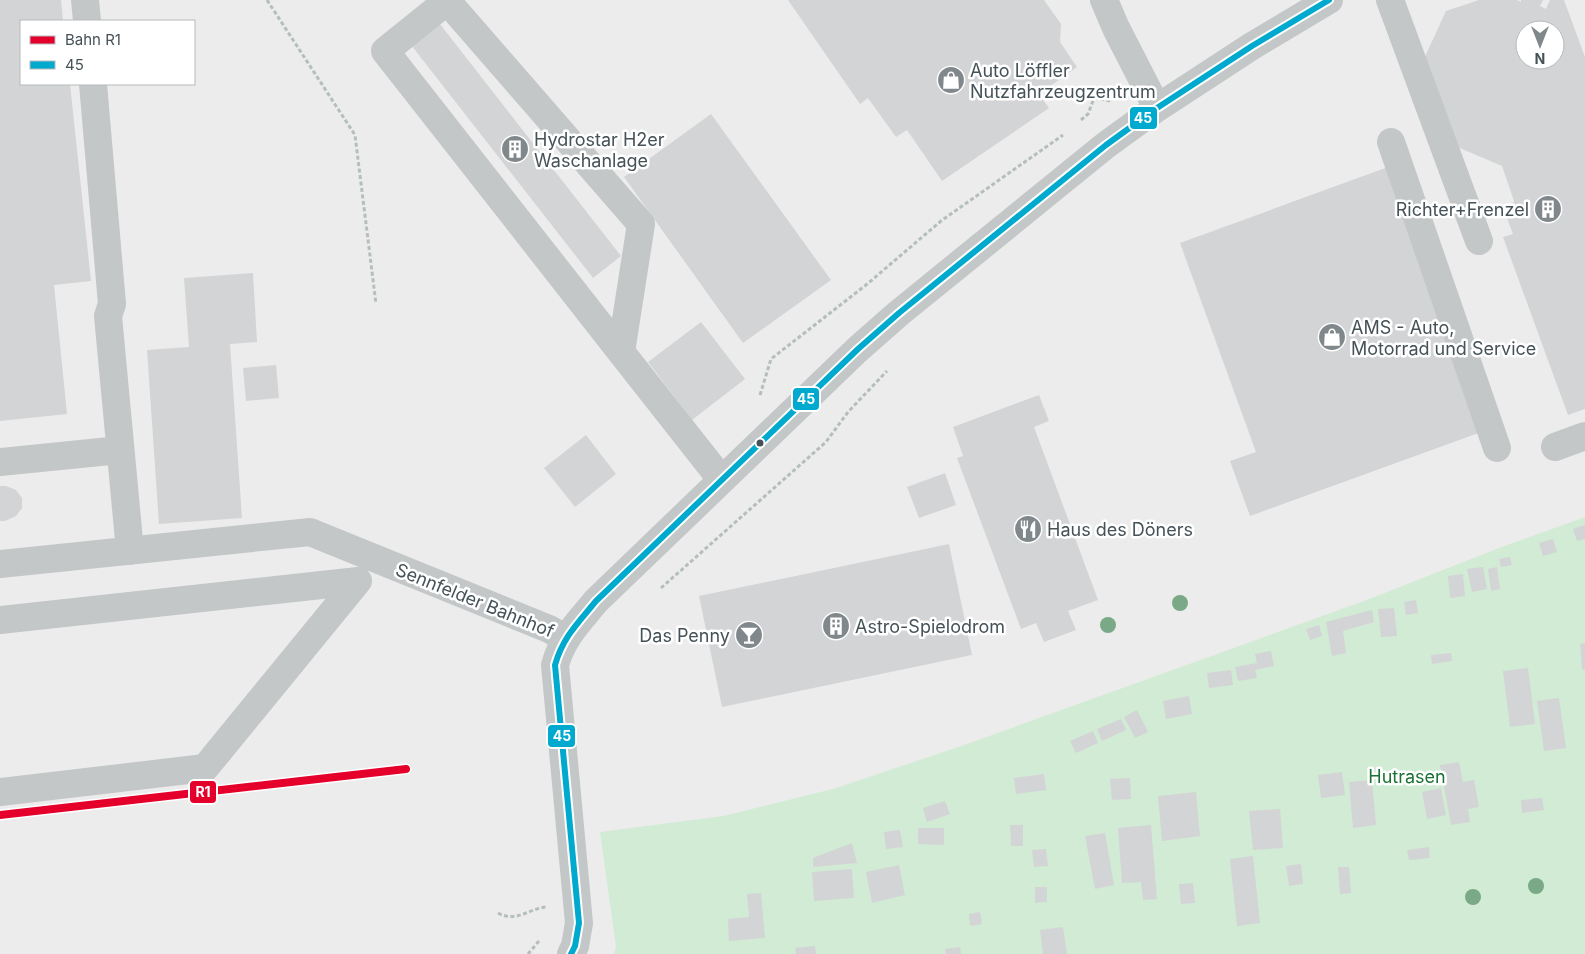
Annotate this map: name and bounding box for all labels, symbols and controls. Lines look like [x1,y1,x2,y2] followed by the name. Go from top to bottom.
[20,20,195,85] legend
[1515,20,1565,70] north arrow
[65,30,121,49] text: Bahn R1
[1535,50,1545,67] text: N
[65,55,84,74] text: 45
[970,60,1156,102] place label: Auto Löffler Nutzfahrzeugzentrum
[936,65,966,95] shop icon: Auto Löffler Nutzfahrzeugzentrum
[1129,106,1158,130] line badge: 45
[1134,109,1152,126] text: 45
[534,129,665,171] place label: Hydrostar H2er Waschanlage
[500,134,530,164] building icon: Hydrostar H2er Waschanlage
[1533,194,1563,224] building icon: Richter+Frenzel
[1396,199,1529,220] place label: Richter+Frenzel
[1351,317,1536,359] place label: AMS - Auto, Motorrad und Service
[1317,322,1347,352] shop icon: AMS - Auto, Motorrad und Service
[792,387,820,411] line badge: 45
[797,390,815,407] text: 45
[755,438,765,448] unlabelled marker
[1013,514,1043,544] restaurant icon: Haus des Döners
[1047,519,1193,540] place label: Haus des Döners
[393,559,558,641] street label: Sennfelder Bahnhof
[821,611,851,641] building icon: Astro-Spielodrom
[855,616,1005,637] place label: Astro-Spielodrom
[734,620,764,650] bar icon: Das Penny
[639,625,730,646] place label: Das Penny
[547,724,576,748] line badge: 45
[553,727,571,744] text: 45
[1368,766,1446,787] park label: Hutrasen
[189,780,217,804] line badge: R1
[195,783,211,800] text: R1

